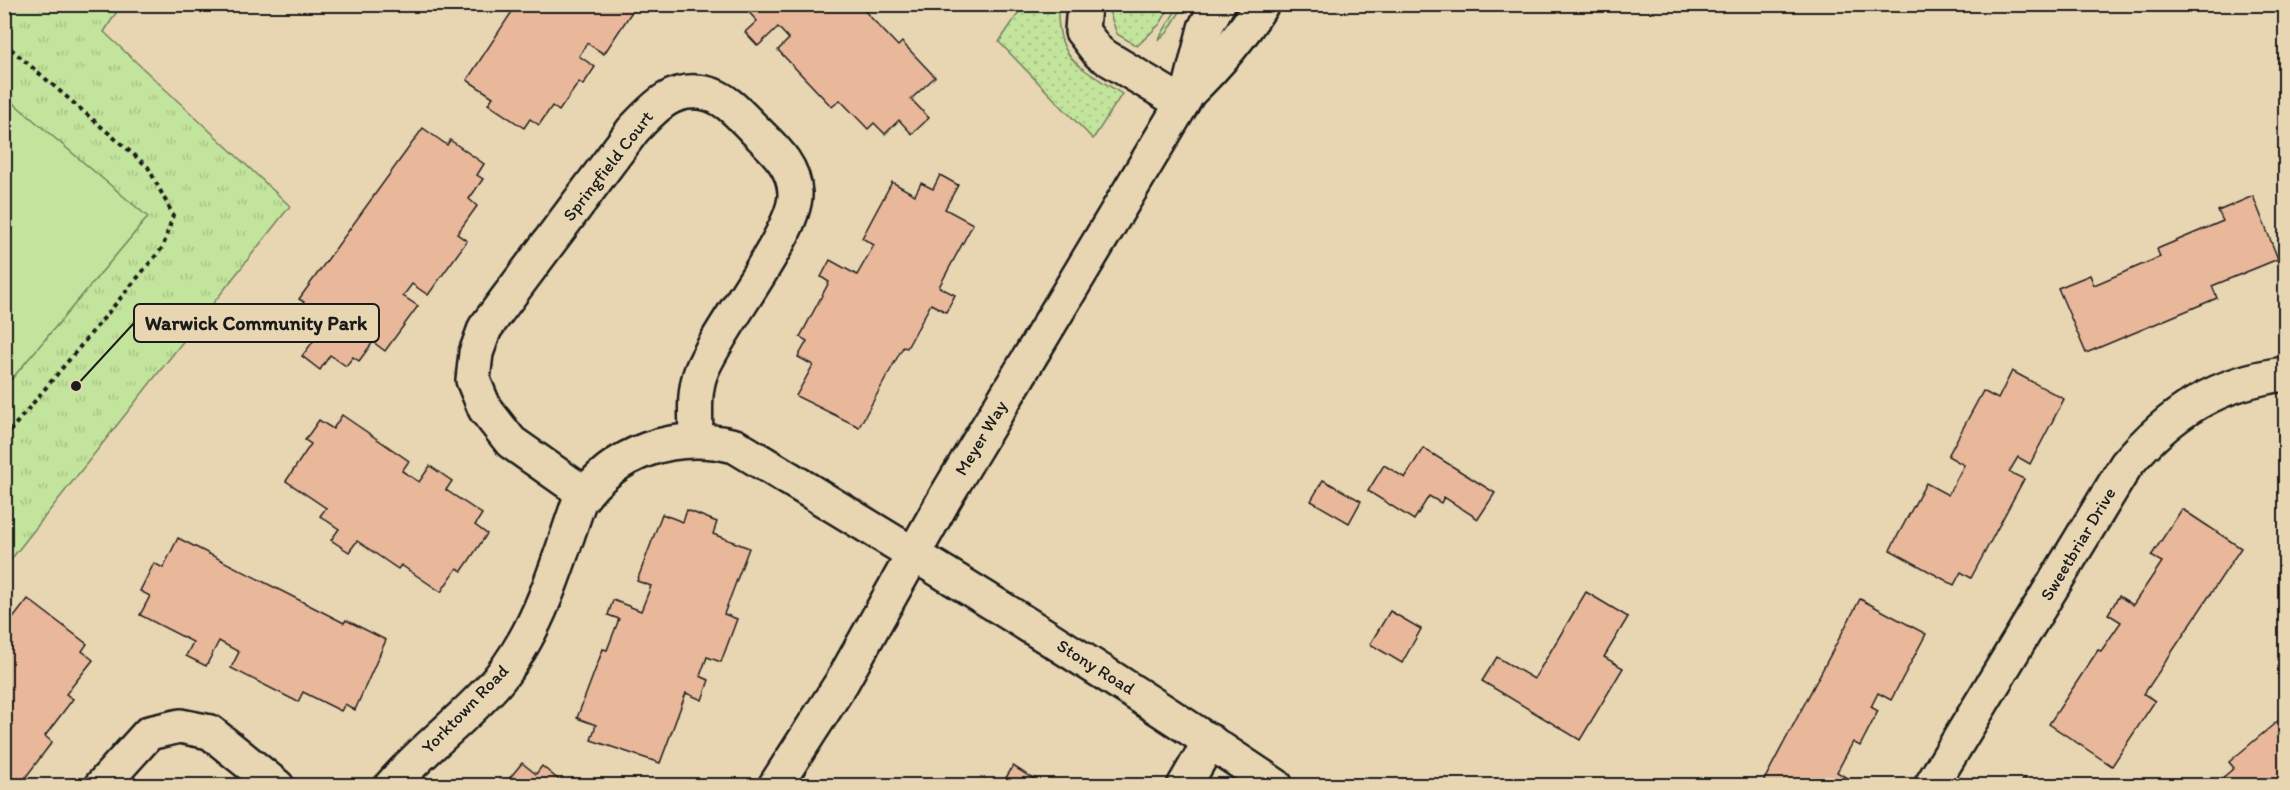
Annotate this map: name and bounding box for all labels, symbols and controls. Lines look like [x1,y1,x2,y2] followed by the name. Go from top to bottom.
[558,106,658,226] street label: Springfield Court
[134,304,379,342] callout: Warwick Community Park
[145,311,368,336] text: Warwick Community Park
[950,396,1012,480] street label: Meyer Way
[2036,483,2120,605] street label: Sweetbriar Drive
[1053,634,1139,700] street label: Stony Road
[417,660,513,758] street label: Yorktown Road

